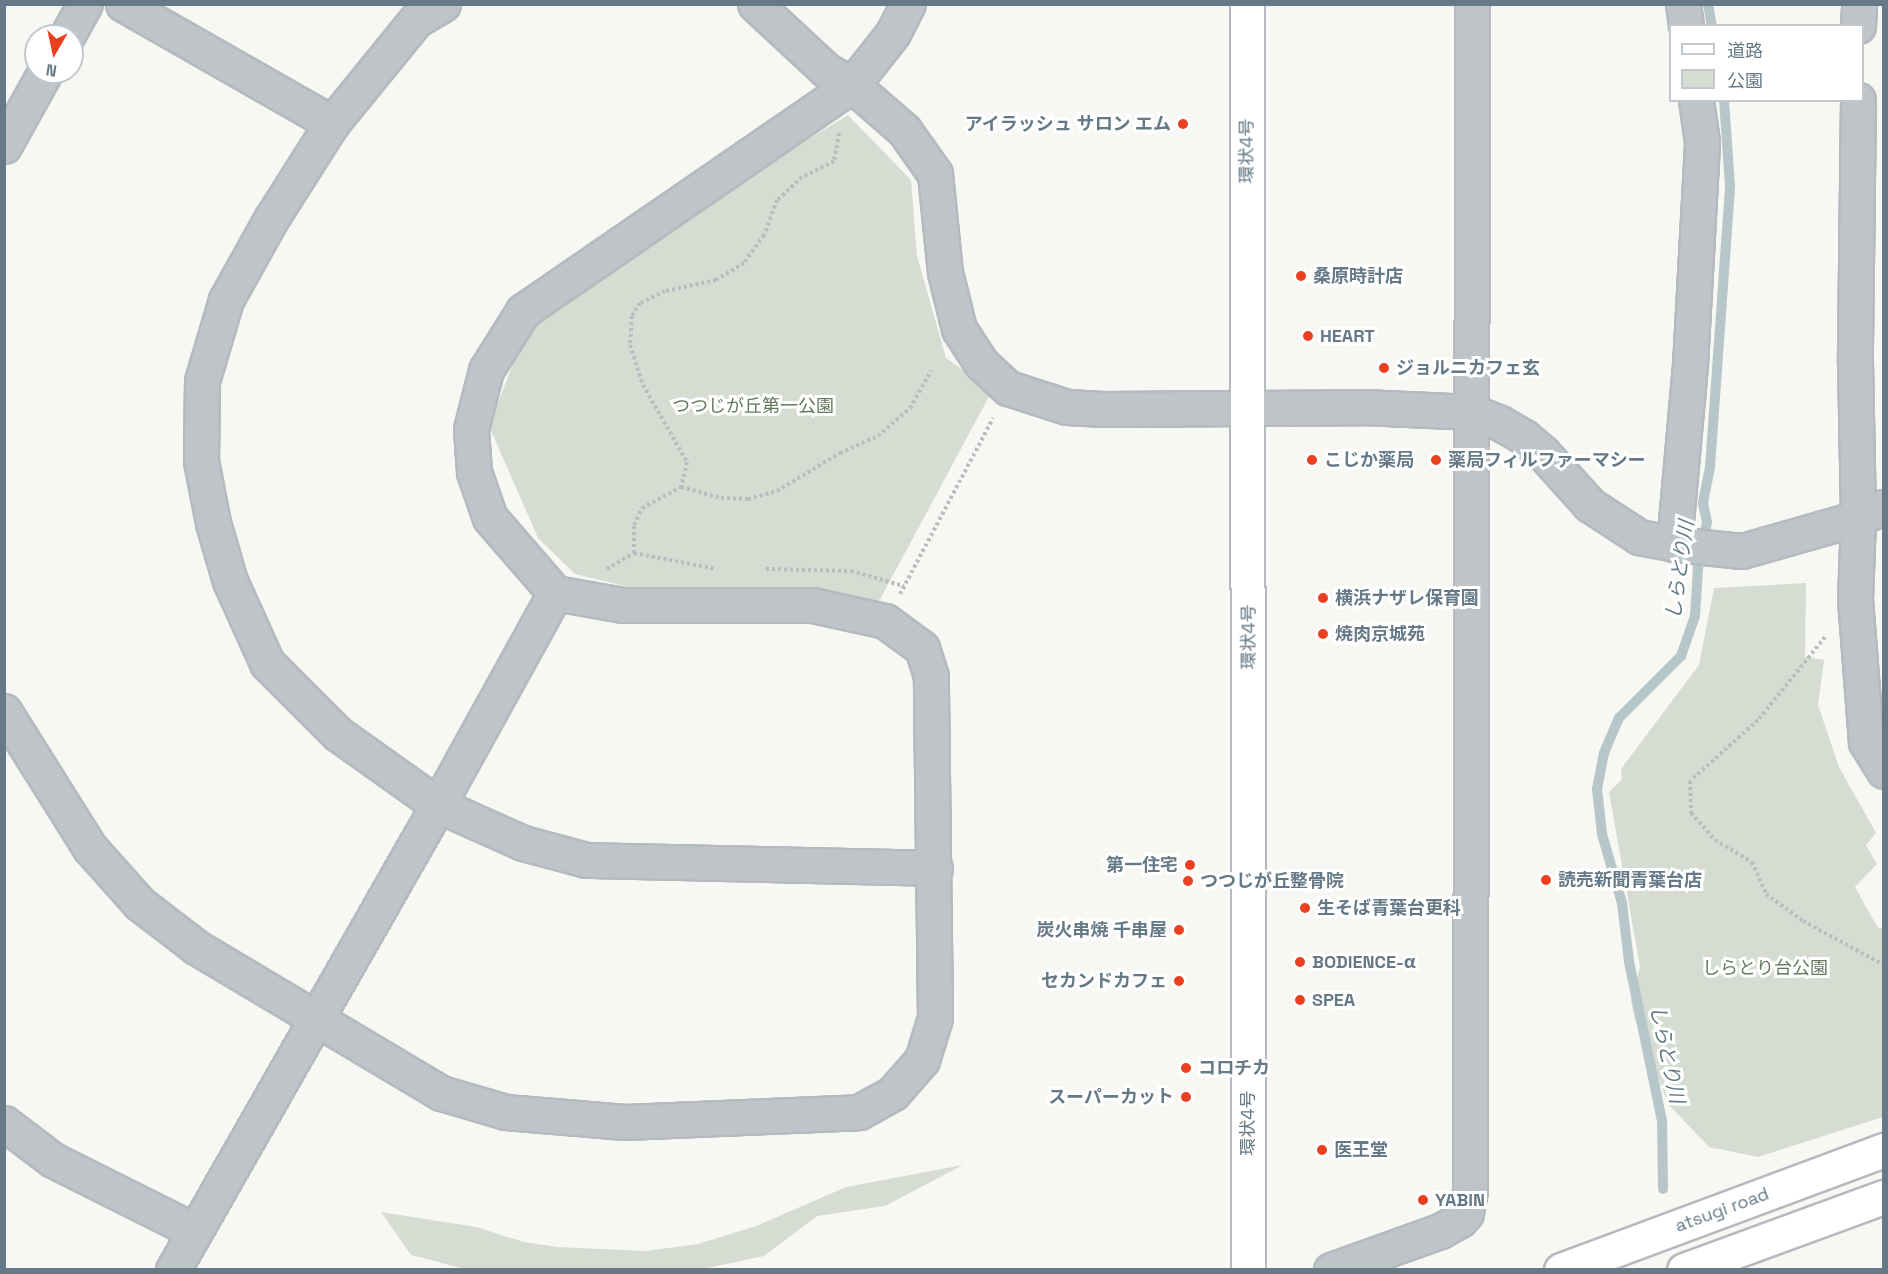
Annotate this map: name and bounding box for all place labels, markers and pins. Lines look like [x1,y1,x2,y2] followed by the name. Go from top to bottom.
[964,113,1171,135] place label: アイラッシュ サロン エム
[1176,117,1190,131] marker: アイラッシュ サロン エム
[1313,265,1403,287] place label: 桑原時計店
[1294,269,1308,283] marker: 桑原時計店
[1320,325,1375,347] place label: HEART
[1301,329,1315,343] marker: HEART
[1396,357,1540,379] place label: ジョルニカフェ玄
[1377,361,1391,375] marker: ジョルニカフェ玄
[1324,449,1414,471] place label: こじか薬局
[1448,449,1646,471] place label: 薬局フィルファーマシー
[1305,453,1319,467] marker: こじか薬局
[1429,453,1443,467] marker: 薬局フィルファーマシー
[1335,587,1479,609] place label: 横浜ナザレ保育園
[1316,591,1330,605] marker: 横浜ナザレ保育園
[1335,623,1425,645] place label: 焼肉京城苑
[1316,627,1330,641] marker: 焼肉京城苑
[1106,854,1178,876] place label: 第一住宅
[1183,858,1197,872] marker: 第一住宅
[1558,869,1702,891] place label: 読売新聞青葉台店
[1200,870,1344,892] place label: つつじが丘整骨院
[1539,873,1553,887] marker: 読売新聞青葉台店
[1181,874,1195,888] marker: つつじが丘整骨院
[1317,897,1461,919] place label: 生そば青葉台更科
[1298,901,1312,915] marker: 生そば青葉台更科
[1036,919,1167,941] place label: 炭火串焼 千串屋
[1172,923,1186,937] marker: 炭火串焼 千串屋
[1312,951,1416,973] place label: BODIENCE-α
[1293,955,1307,969] marker: BODIENCE-α
[1041,970,1167,992] place label: セカンドカフェ
[1172,974,1186,988] marker: セカンドカフェ
[1312,989,1355,1011] place label: SPEA
[1293,993,1307,1007] marker: SPEA
[1198,1057,1270,1079] place label: コロチカ
[1179,1061,1193,1075] marker: コロチカ
[1048,1086,1174,1108] place label: スーパーカット
[1179,1090,1193,1104] marker: スーパーカット
[1334,1139,1388,1161] place label: 医王堂
[1315,1143,1329,1157] marker: 医王堂
[1435,1189,1485,1211] place label: YABIN
[1416,1193,1430,1207] marker: YABIN

